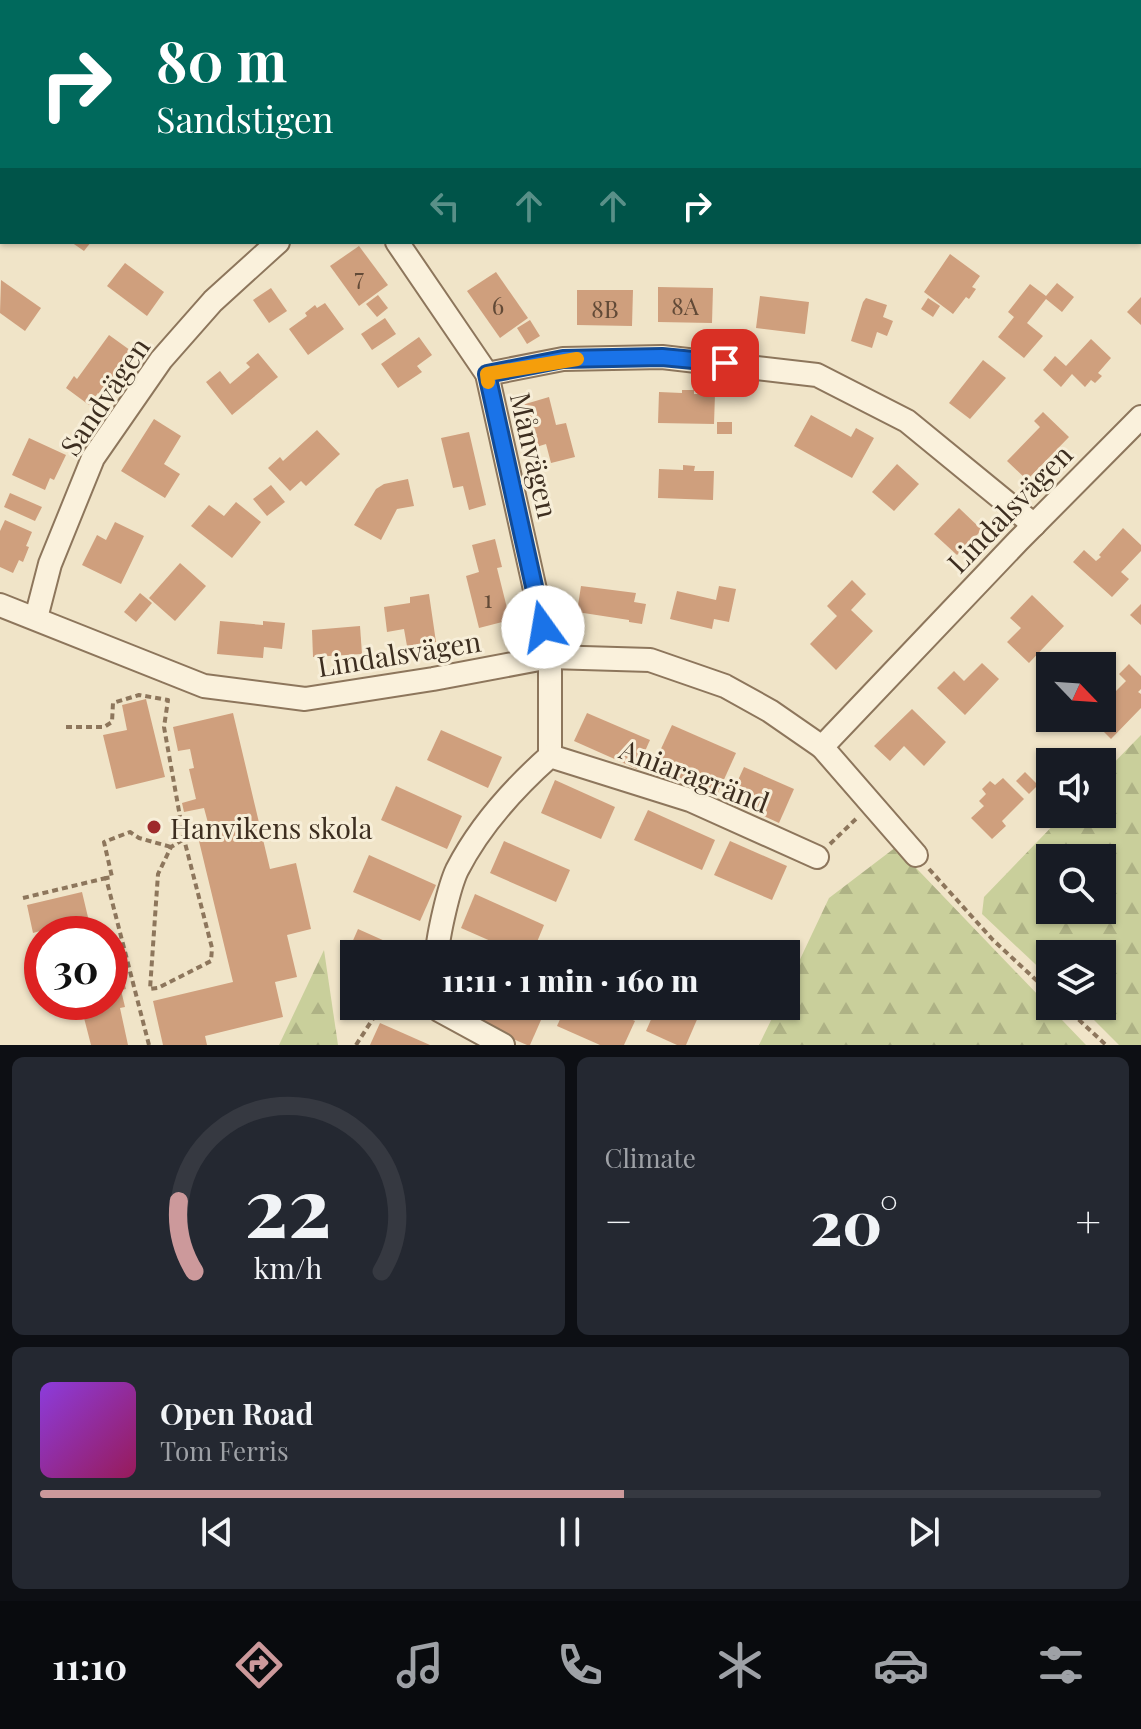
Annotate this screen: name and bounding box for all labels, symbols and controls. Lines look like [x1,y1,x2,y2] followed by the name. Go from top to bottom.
[156,22,287,97] text: 80 m
[24,32,128,136] icon: right
[156,94,334,142] text: Sandstigen
[423,184,467,228] icon: left
[507,184,551,228] icon: ahead
[591,184,635,228] icon: ahead
[675,184,719,228] icon: right
[354,260,364,292] house number: 7
[492,289,504,321] house number: 6
[671,289,700,321] house number: 8A
[591,292,619,324] house number: 8B
[51,329,157,462] street label: Sandvägen
[691,329,759,397] pin
[703,341,747,385] icon: arrive
[503,389,567,522] street label: Månvägen
[938,436,1080,580] street label: Lindalsvägen
[484,582,493,614] house number: 1
[501,585,585,669] position arrow
[315,622,484,684] street label: Lindalsvägen
[1036,652,1116,732] north arrow
[1036,652,1116,1020] map controls
[614,729,775,820] street label: Aniaragränd
[1036,748,1116,828] button: sound
[170,809,373,846] place label: Hanvikens skola
[145,818,163,836] marker: Hanvikens skola
[1036,844,1116,924] button: search
[24,916,128,1020] speed limit sign: 30
[1036,940,1116,1020] button: layers
[442,960,698,1000] text: 11:11 · 1 min · 160 m
[605,1140,696,1175] text: Climate
[245,1148,332,1259] text: 22
[810,1180,898,1260] text: 20°
[605,1190,633,1249] text: −
[1075,1190,1101,1249] text: +
[254,1248,323,1286] text: km/h
[160,1393,313,1433] text: Open Road
[160,1433,289,1468] text: Tom Ferris
[195,1510,239,1554] icon: previous
[548,1510,592,1554] icon: pause
[902,1510,946,1554] icon: next
[231,1637,287,1693] icon: directions
[392,1637,448,1693] icon: music
[552,1637,608,1693] icon: phone
[712,1637,768,1693] icon: climate
[873,1637,929,1693] icon: car
[1033,1637,1089,1693] icon: filters
[52,1641,127,1689] text: 11:10

